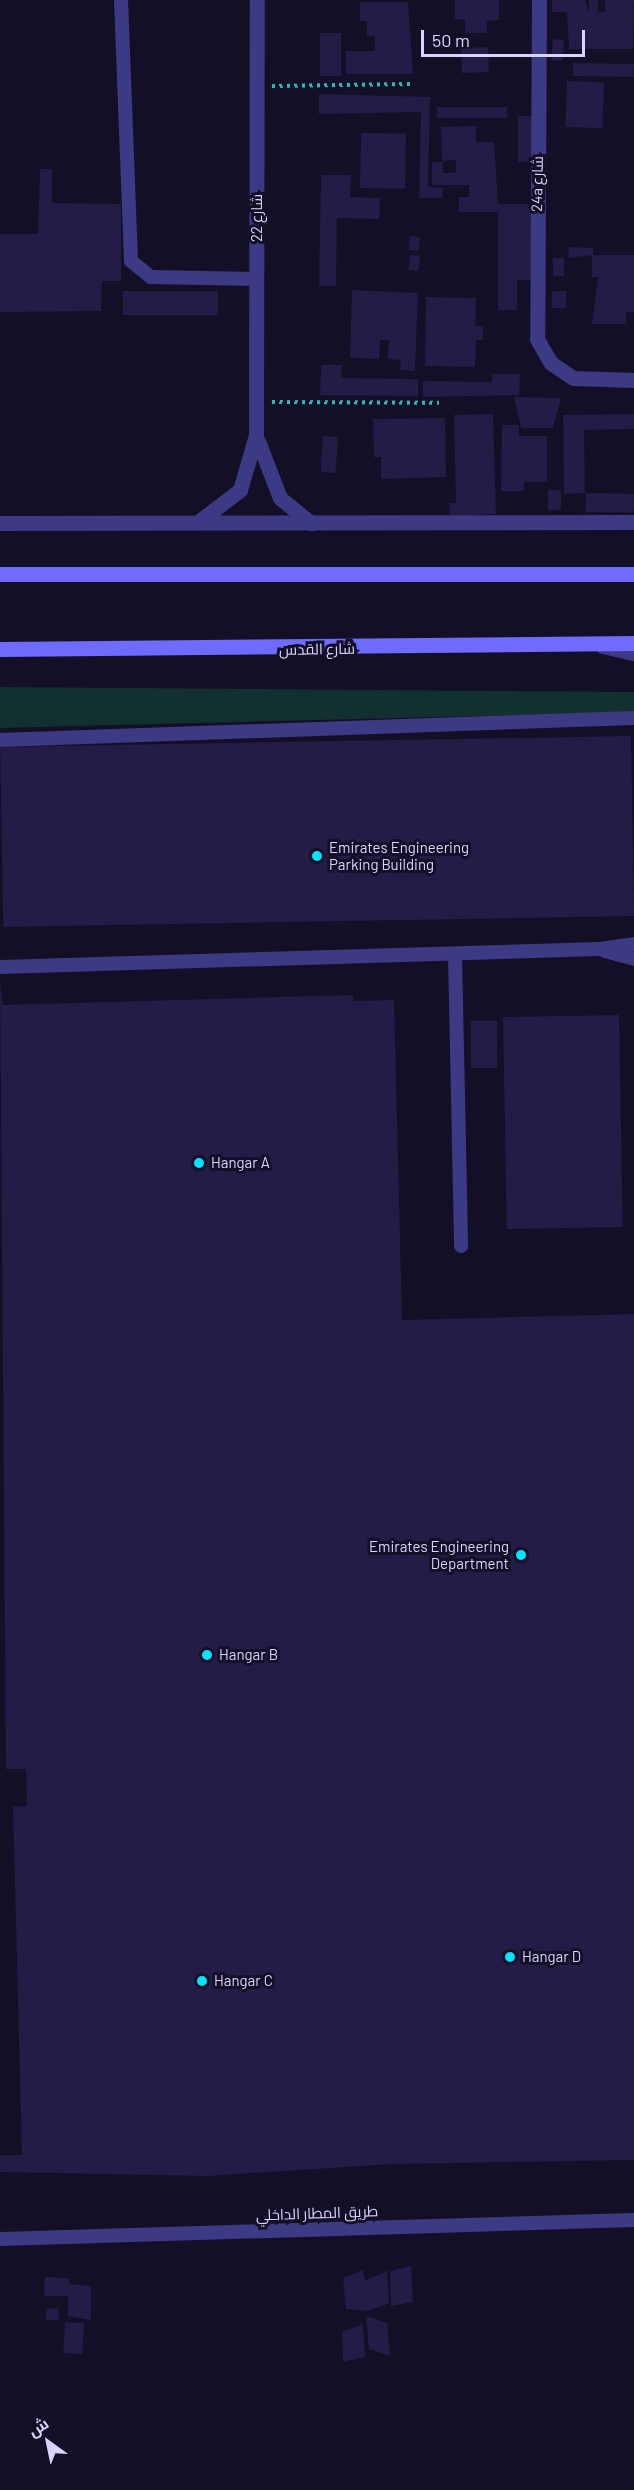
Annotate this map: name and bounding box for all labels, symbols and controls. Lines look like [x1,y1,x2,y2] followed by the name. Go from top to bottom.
[424,18,588,56] scale bar
[432,29,470,51] text: 50 m
[528,156,546,212] street label: 24a شارع
[248,194,266,242] street label: شارع 22
[279,639,355,659] street label: شارع القدس
[329,838,469,873] place label: Emirates Engineering Parking Building
[310,849,324,863] marker: Emirates Engineering Parking Building
[211,1154,270,1172] place label: Hangar A
[192,1156,206,1170] marker: Hangar A
[369,1537,509,1572] place label: Emirates Engineering Department
[514,1548,528,1562] marker: Emirates Engineering Department
[219,1646,278,1664] place label: Hangar B
[200,1648,214,1662] marker: Hangar B
[522,1948,581,1966] place label: Hangar D
[503,1950,517,1964] marker: Hangar D
[214,1972,273,1990] place label: Hangar C
[195,1974,209,1988] marker: Hangar C
[255,2202,379,2224] street label: طريق المطار الداخلي
[18,2412,78,2472] north arrow
[24,2413,52,2440] text: ش

